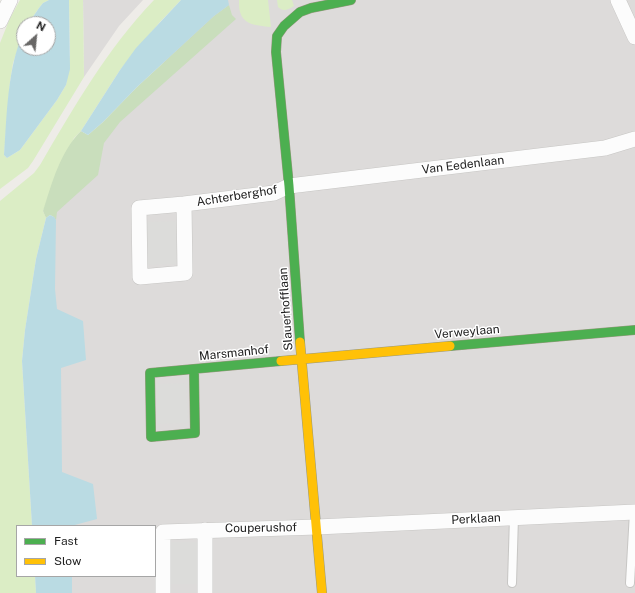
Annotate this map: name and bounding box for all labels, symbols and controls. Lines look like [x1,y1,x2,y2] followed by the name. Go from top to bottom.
[16,16,56,56] north arrow
[34,19,48,33] text: N
[421,153,505,177] street label: Van Eedenlaan
[196,183,278,209] street label: Achterberghof
[276,267,296,351] street label: Slauerhofflaan
[434,322,500,342] street label: Verweylaan
[198,342,270,364] street label: Marsmanhof
[451,511,501,527] street label: Perklaan
[225,520,297,536] street label: Couperushof
[16,525,156,577] legend
[54,534,78,548] text: Fast
[54,554,81,568] text: Slow

